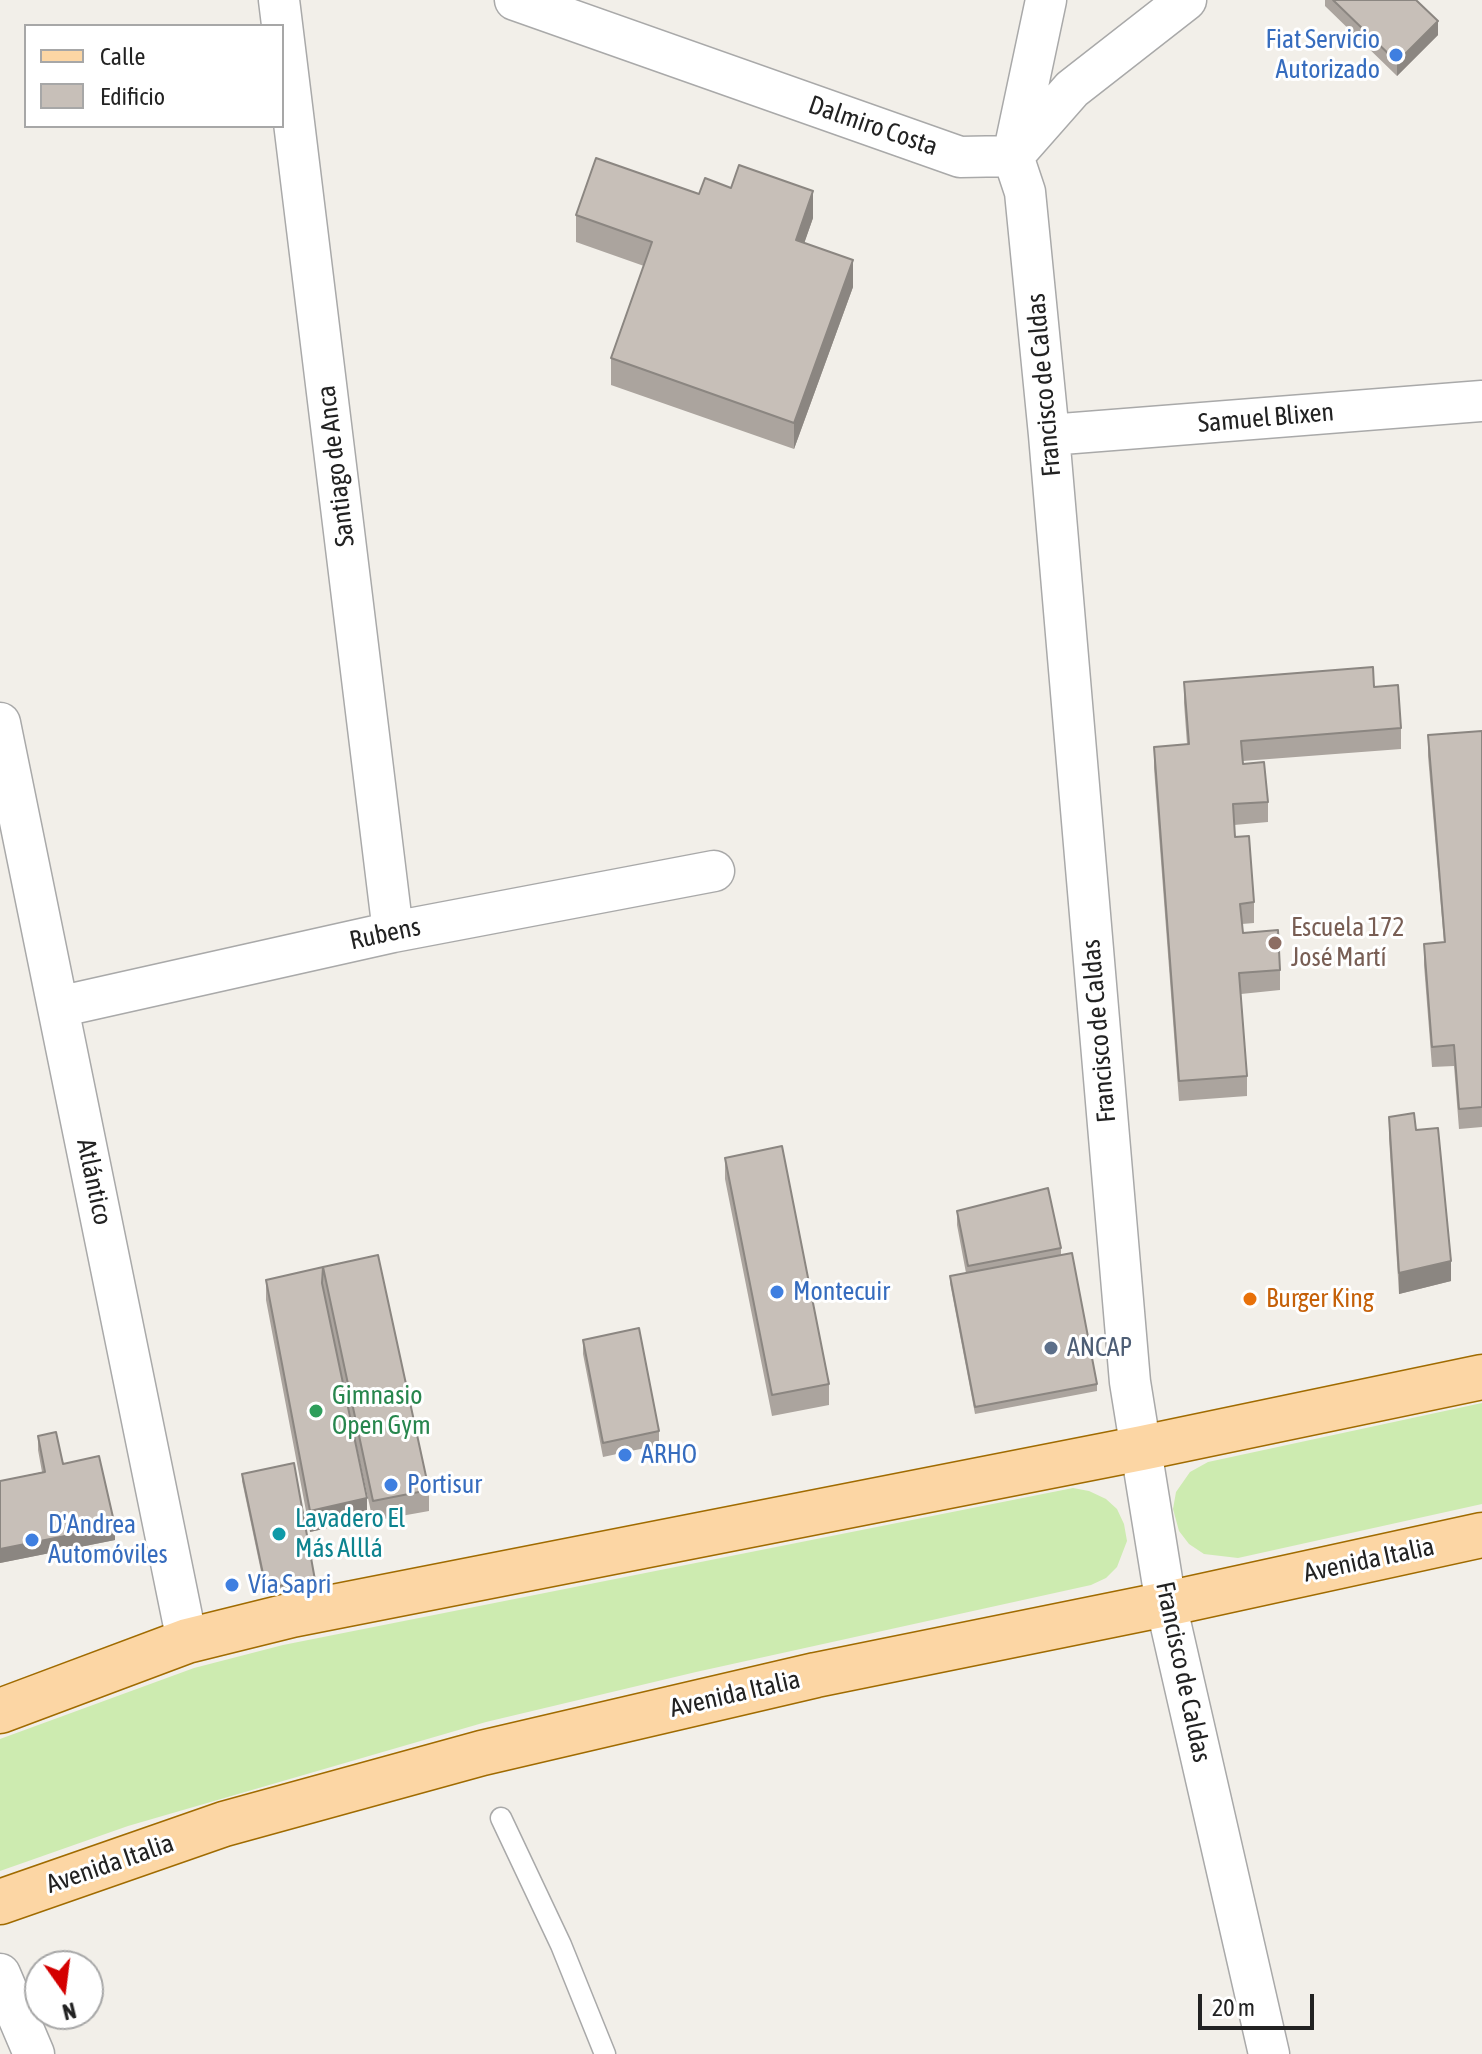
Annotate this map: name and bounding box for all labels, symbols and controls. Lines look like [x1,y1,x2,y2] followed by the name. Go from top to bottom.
[24,24,284,128] legend
[1265,24,1380,86] place label: Fiat Servicio Autorizado
[100,43,145,70] text: Calle
[1387,46,1405,64] marker: Fiat Servicio Autorizado
[100,83,165,110] text: Edificio
[804,89,942,163] street label: Dalmiro Costa
[1020,292,1068,478] street label: Francisco de Caldas
[311,384,361,548] street label: Santiago de Anca
[1197,397,1335,439] street label: Samuel Blixen
[347,911,423,957] street label: Rubens
[1291,912,1404,974] place label: Escuela 172 José Martí
[1266,934,1284,952] marker: Escuela 172 José Martí
[1075,938,1123,1124] street label: Francisco de Caldas
[70,1136,118,1228] street label: Atlántico
[793,1276,890,1308] place label: Montecuir
[768,1283,786,1301] marker: Montecuir
[1266,1283,1374,1315] place label: Burger King
[1241,1290,1259,1308] marker: Burger King
[1067,1332,1132,1364] place label: ANCAP
[1042,1339,1060,1357] marker: ANCAP
[332,1380,431,1442] place label: Gimnasio Open Gym
[307,1402,325,1420] marker: Gimnasio Open Gym
[641,1439,697,1471] place label: ARHO
[616,1446,634,1464] marker: ARHO
[407,1469,482,1501] place label: Portisur
[382,1476,400,1494] marker: Portisur
[295,1503,405,1564] place label: Lavadero El Más Alllá
[48,1509,168,1570] place label: D'Andrea Automóviles
[270,1525,288,1543] marker: Lavadero El Más Alllá
[23,1531,41,1549] marker: D'Andrea Automóviles
[1301,1531,1437,1589] street label: Avenida Italia
[248,1569,331,1601] place label: Vía Sapri
[223,1576,241,1594] marker: Vía Sapri
[1149,1579,1217,1765] street label: Francisco de Caldas
[667,1664,803,1724] street label: Avenida Italia
[42,1828,178,1900] street label: Avenida Italia
[24,1950,104,2030] north arrow
[1202,1978,1318,2028] scale bar
[1212,1994,1255,2021] text: 20 m
[60,1997,79,2026] text: N

